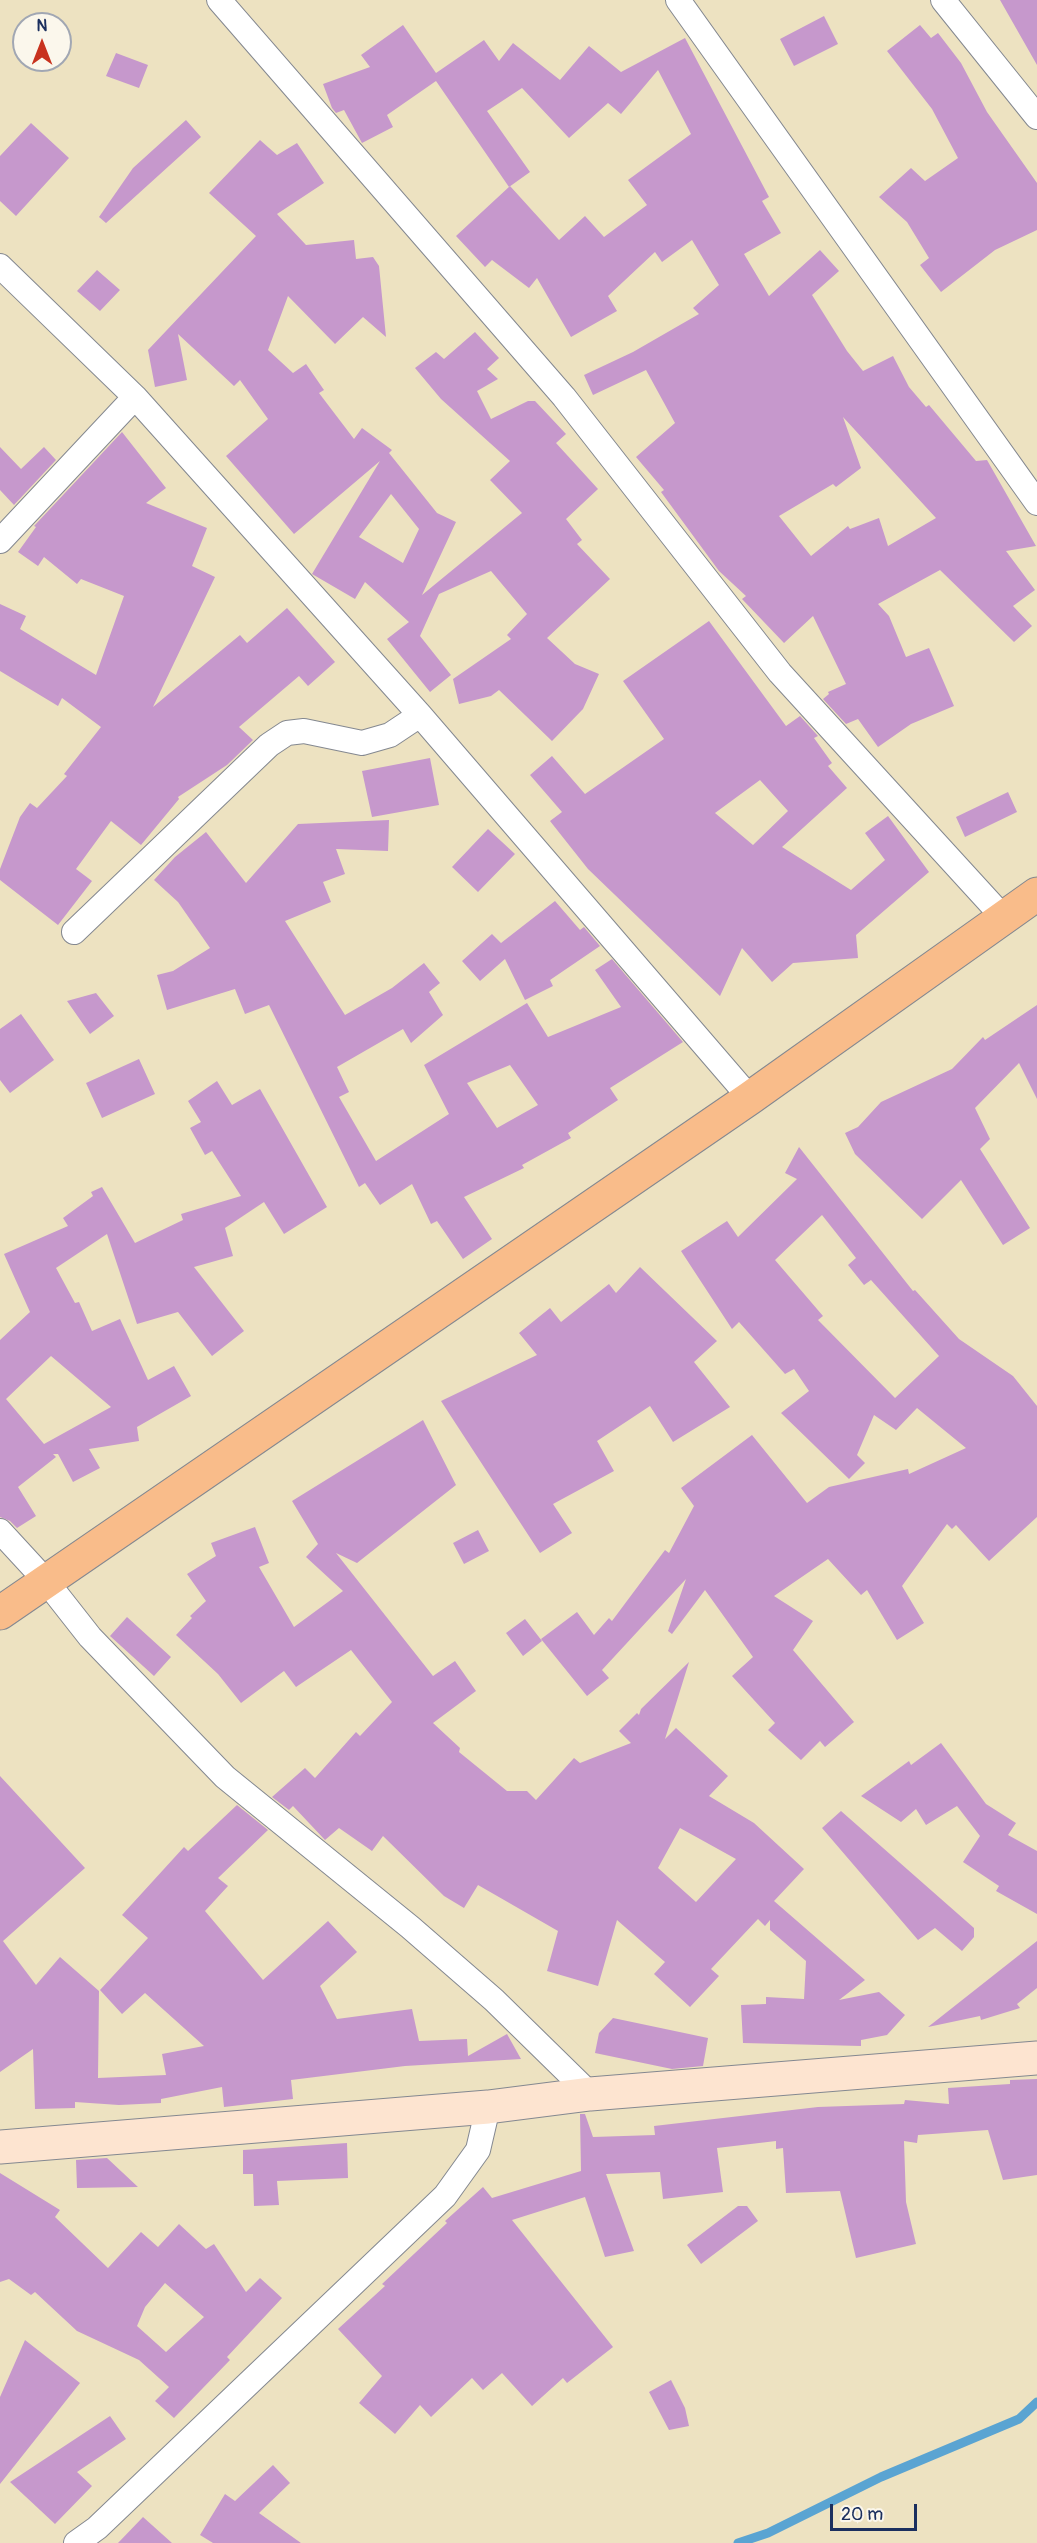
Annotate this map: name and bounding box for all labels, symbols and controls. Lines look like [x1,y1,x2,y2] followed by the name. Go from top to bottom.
[12,12,72,72] north arrow
[37,16,47,36] text: N
[833,2492,920,2530] scale bar
[841,2503,883,2526] text: 20 m

